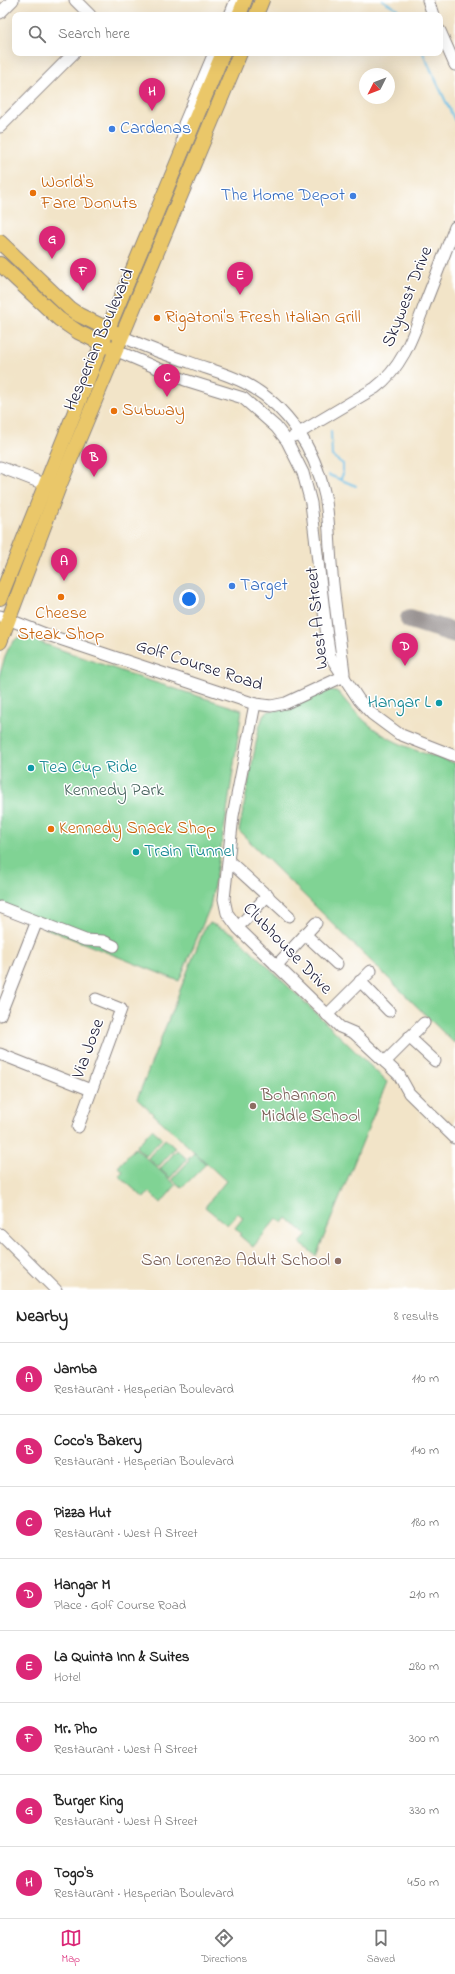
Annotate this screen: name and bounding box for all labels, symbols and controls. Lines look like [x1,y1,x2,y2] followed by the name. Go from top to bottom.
[12,12,443,56] search box
[26,23,48,45] icon: search
[58,23,130,45] text: Search here
[359,68,395,104] north arrow
[139,78,165,111] pin: H
[120,116,191,142] place label: Cardenas
[107,124,117,134] marker: Cardenas
[40,170,137,217] place label: World's Fare Donuts
[221,183,345,209] place label: The Home Depot
[28,188,38,198] marker: World's Fare Donuts
[348,191,358,201] marker: The Home Depot
[39,226,65,259] pin: G
[376,242,440,351] street label: Skywest Drive
[70,258,96,291] pin: F
[227,262,253,295] pin: E
[58,265,142,415] street label: Hesperian Boulevard
[165,305,361,332] place label: Rigatoni's Fresh Italian Grill
[152,313,162,323] marker: Rigatoni's Fresh Italian Grill
[154,364,180,397] pin: C
[122,398,185,424] place label: Subway
[109,406,119,416] marker: Subway
[81,444,107,477] pin: B
[51,548,77,581] pin: A
[300,566,336,670] street label: West A Street
[240,573,288,600] place label: Target
[227,581,237,591] marker: Target
[179,589,199,609] your location
[56,592,66,602] marker: Cheese Steak Shop
[17,601,105,648] place label: Cheese Steak Shop
[132,633,266,699] street label: Golf Course Road
[392,633,418,666] pin: D
[367,690,431,717] place label: Hangar L
[434,698,444,708] marker: Hangar L
[39,755,138,781] place label: Tea Cup Ride
[26,763,36,773] marker: Tea Cup Ride
[64,778,164,804] park label: Kennedy Park
[59,816,216,842] place label: Kennedy Snack Shop
[46,824,56,834] marker: Kennedy Snack Shop
[144,839,235,865] place label: Train Tunnel
[131,847,141,857] marker: Train Tunnel
[236,897,339,1002] street label: Clubhouse Drive
[66,1014,112,1084] street label: Via Jose
[260,1083,360,1130] place label: Bohannon Middle School
[248,1101,258,1111] marker: Bohannon Middle School
[141,1248,330,1274] place label: San Lorenzo Adult School
[333,1256,343,1266] marker: San Lorenzo Adult School
[16,1304,68,1329] text: Nearby
[394,1307,439,1326] text: 8 results
[54,1358,97,1380] text: Jamba
[25,1369,33,1388] text: A
[412,1369,439,1388] text: 110 m
[54,1380,234,1399] text: Restaurant · Hesperian Boulevard
[54,1430,142,1452] text: Coco's Bakery
[25,1441,33,1460] text: B
[411,1441,439,1460] text: 140 m
[54,1452,234,1471] text: Restaurant · Hesperian Boulevard
[54,1502,111,1524] text: Pizza Hut
[25,1513,33,1532] text: C
[411,1513,439,1532] text: 180 m
[54,1524,198,1543] text: Restaurant · West A Street
[54,1574,111,1596] text: Hangar M
[24,1585,34,1604] text: D
[409,1585,439,1604] text: 210 m
[54,1596,186,1615] text: Place · Golf Course Road
[54,1646,190,1668] text: La Quinta Inn & Suites
[25,1657,33,1676] text: E
[409,1657,439,1676] text: 280 m
[54,1668,81,1687] text: Hotel
[54,1718,97,1740] text: Mr. Pho
[25,1729,33,1748] text: F
[409,1729,439,1748] text: 300 m
[54,1740,198,1759] text: Restaurant · West A Street
[54,1790,123,1812] text: Burger King
[25,1801,33,1820] text: G
[409,1801,439,1820] text: 330 m
[54,1812,198,1831] text: Restaurant · West A Street
[54,1862,94,1884] text: Togo's
[25,1873,33,1892] text: H
[407,1873,439,1892] text: 450 m
[54,1884,234,1903] text: Restaurant · Hesperian Boulevard
[60,1927,82,1967] tab: Map
[201,1927,247,1967] tab: Directions
[367,1927,395,1967] tab: Saved

